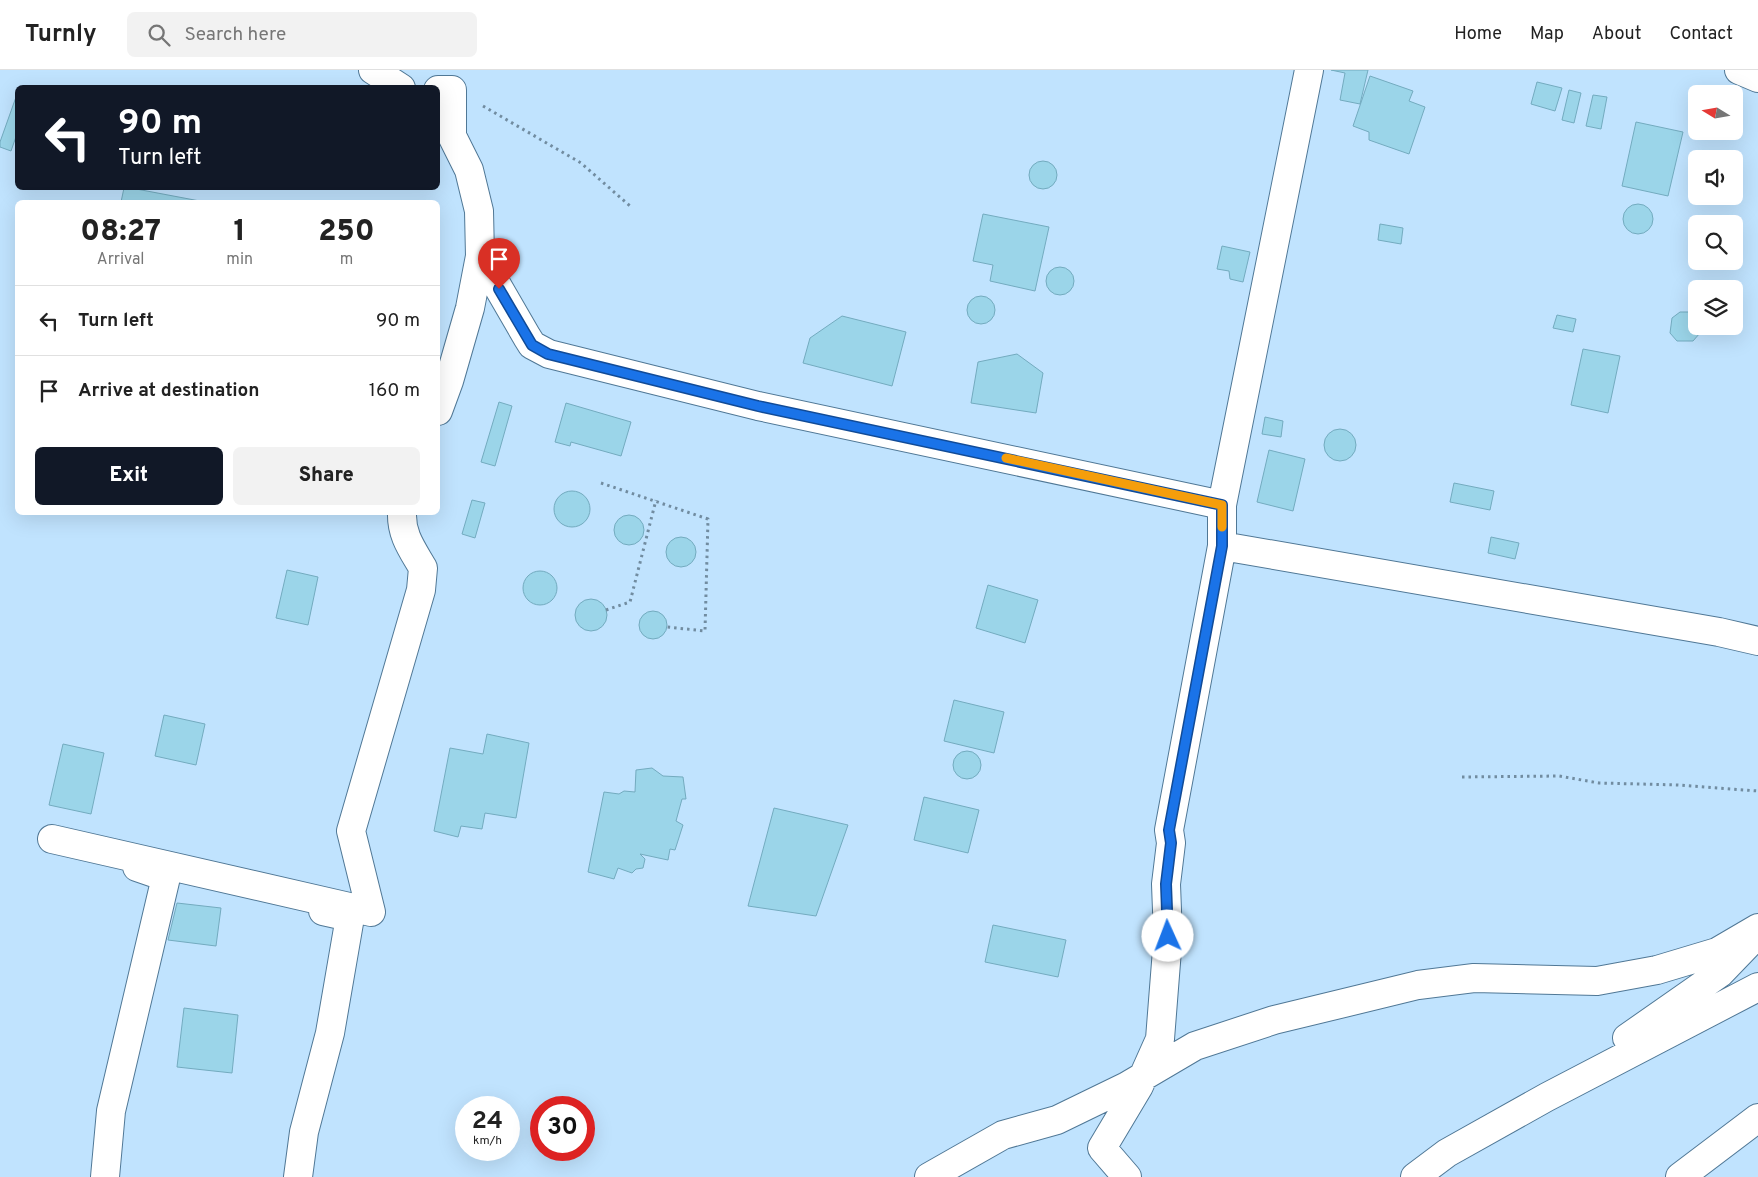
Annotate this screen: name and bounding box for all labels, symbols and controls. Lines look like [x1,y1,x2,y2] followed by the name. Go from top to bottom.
[127,12,477,57] search box
[25,20,97,50] text: Turnly
[145,21,173,49] icon: search
[185,23,286,47] text: Search here
[1454,23,1502,46] text: Home
[1530,23,1564,46] text: Map
[1592,23,1641,46] text: About
[1669,23,1733,46] text: Contact
[1688,85,1742,140] north arrow
[1688,85,1743,335] map controls
[118,102,202,146] text: 90 m
[35,105,100,170] icon: left
[118,145,201,172] text: Turn left
[1688,150,1743,205] button: sound
[80,214,161,251] text: 08:27
[234,214,246,251] text: 1
[318,214,375,251] text: 250
[1688,215,1743,270] button: search
[478,238,520,289] pin
[485,245,513,273] icon: arrive
[97,250,145,270] text: Arrival
[226,250,253,270] text: min
[340,250,353,270] text: m
[1688,280,1743,335] button: layers
[35,307,63,335] icon: left
[78,309,154,333] text: Turn left
[376,309,420,333] text: 90 m
[35,377,63,405] icon: arrive
[78,379,259,403] text: Arrive at destination
[369,379,420,403] text: 160 m
[35,447,223,505] button: Exit
[233,447,420,505] button: Share
[1141,909,1193,961] position arrow
[530,1096,595,1161] speed limit sign: 30
[472,1106,503,1138] text: 24
[473,1133,502,1149] text: km/h

